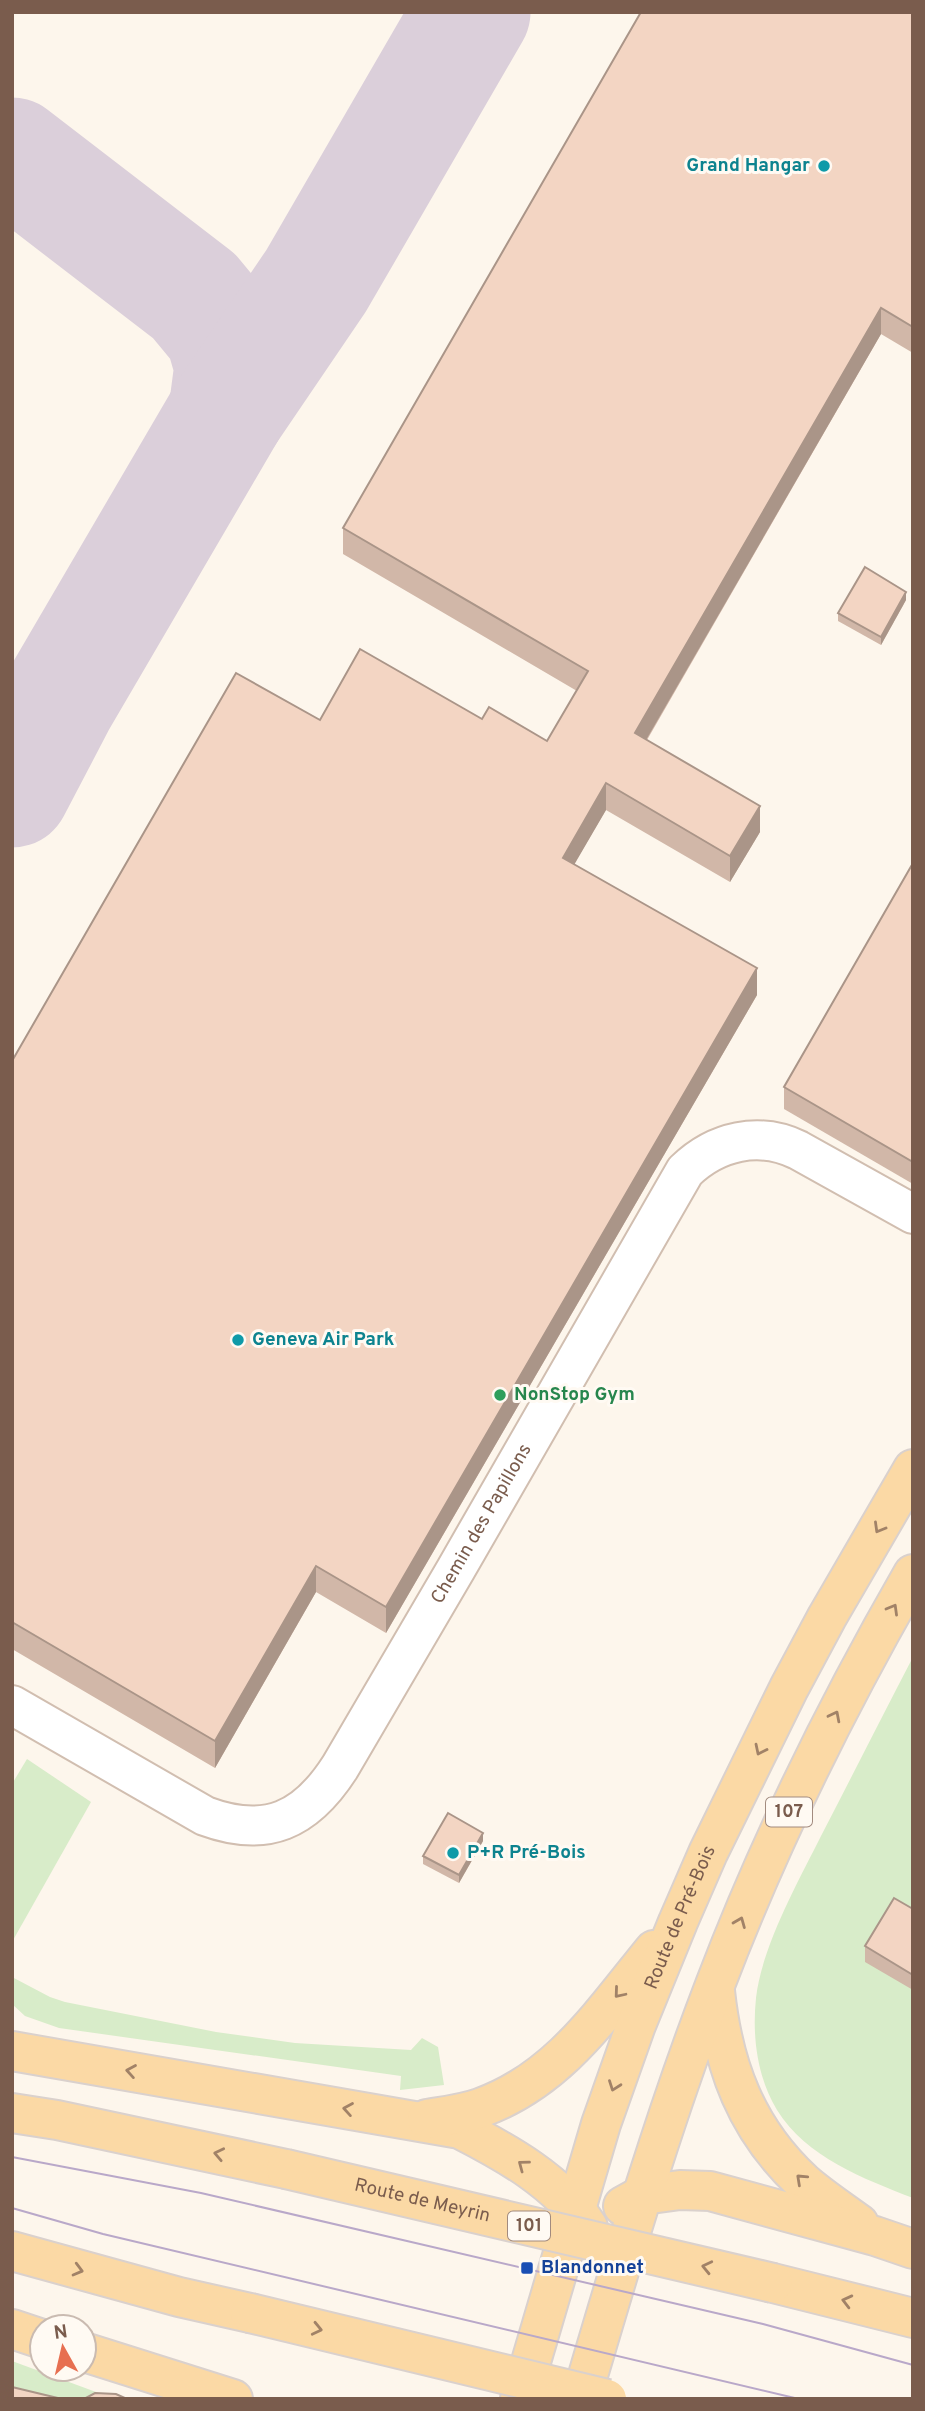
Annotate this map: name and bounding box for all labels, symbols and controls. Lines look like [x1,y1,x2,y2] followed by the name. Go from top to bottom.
[686,154,810,178] place label: Grand Hangar
[816,158,832,174] marker: Grand Hangar
[252,1328,395,1352] place label: Geneva Air Park
[230,1332,246,1348] marker: Geneva Air Park
[514,1383,635,1407] place label: NonStop Gym
[492,1387,508,1403] marker: NonStop Gym
[426,1439,538,1609] street label: Chemin des Papillons
[874,1521,887,1534] one-way arrow
[885,1603,898,1616] one-way arrow
[826,1710,840,1723] one-way arrow
[754,1743,768,1755] one-way arrow
[766,1798,812,1826] road number: 107
[467,1841,586,1865] place label: P+R Pré-Bois
[640,1842,722,1993] street label: Route de Pré-Bois
[445,1845,461,1861] marker: P+R Pré-Bois
[732,1917,746,1929] one-way arrow
[615,1985,627,1998] one-way arrow
[125,2064,137,2079] one-way arrow
[609,2079,623,2091] one-way arrow
[342,2102,354,2117] one-way arrow
[213,2148,225,2163] one-way arrow
[518,2161,531,2174] one-way arrow
[352,2173,493,2228] street label: Route de Meyrin
[796,2175,809,2187] one-way arrow
[508,2212,550,2240] road number: 101
[541,2256,644,2280] place label: Blandonnet
[519,2260,535,2276] marker: Blandonnet
[701,2261,713,2276] one-way arrow
[72,2262,84,2276] one-way arrow
[841,2295,853,2309] one-way arrow
[28,2313,98,2383] north arrow
[52,2320,69,2346] text: N
[311,2321,323,2335] one-way arrow

